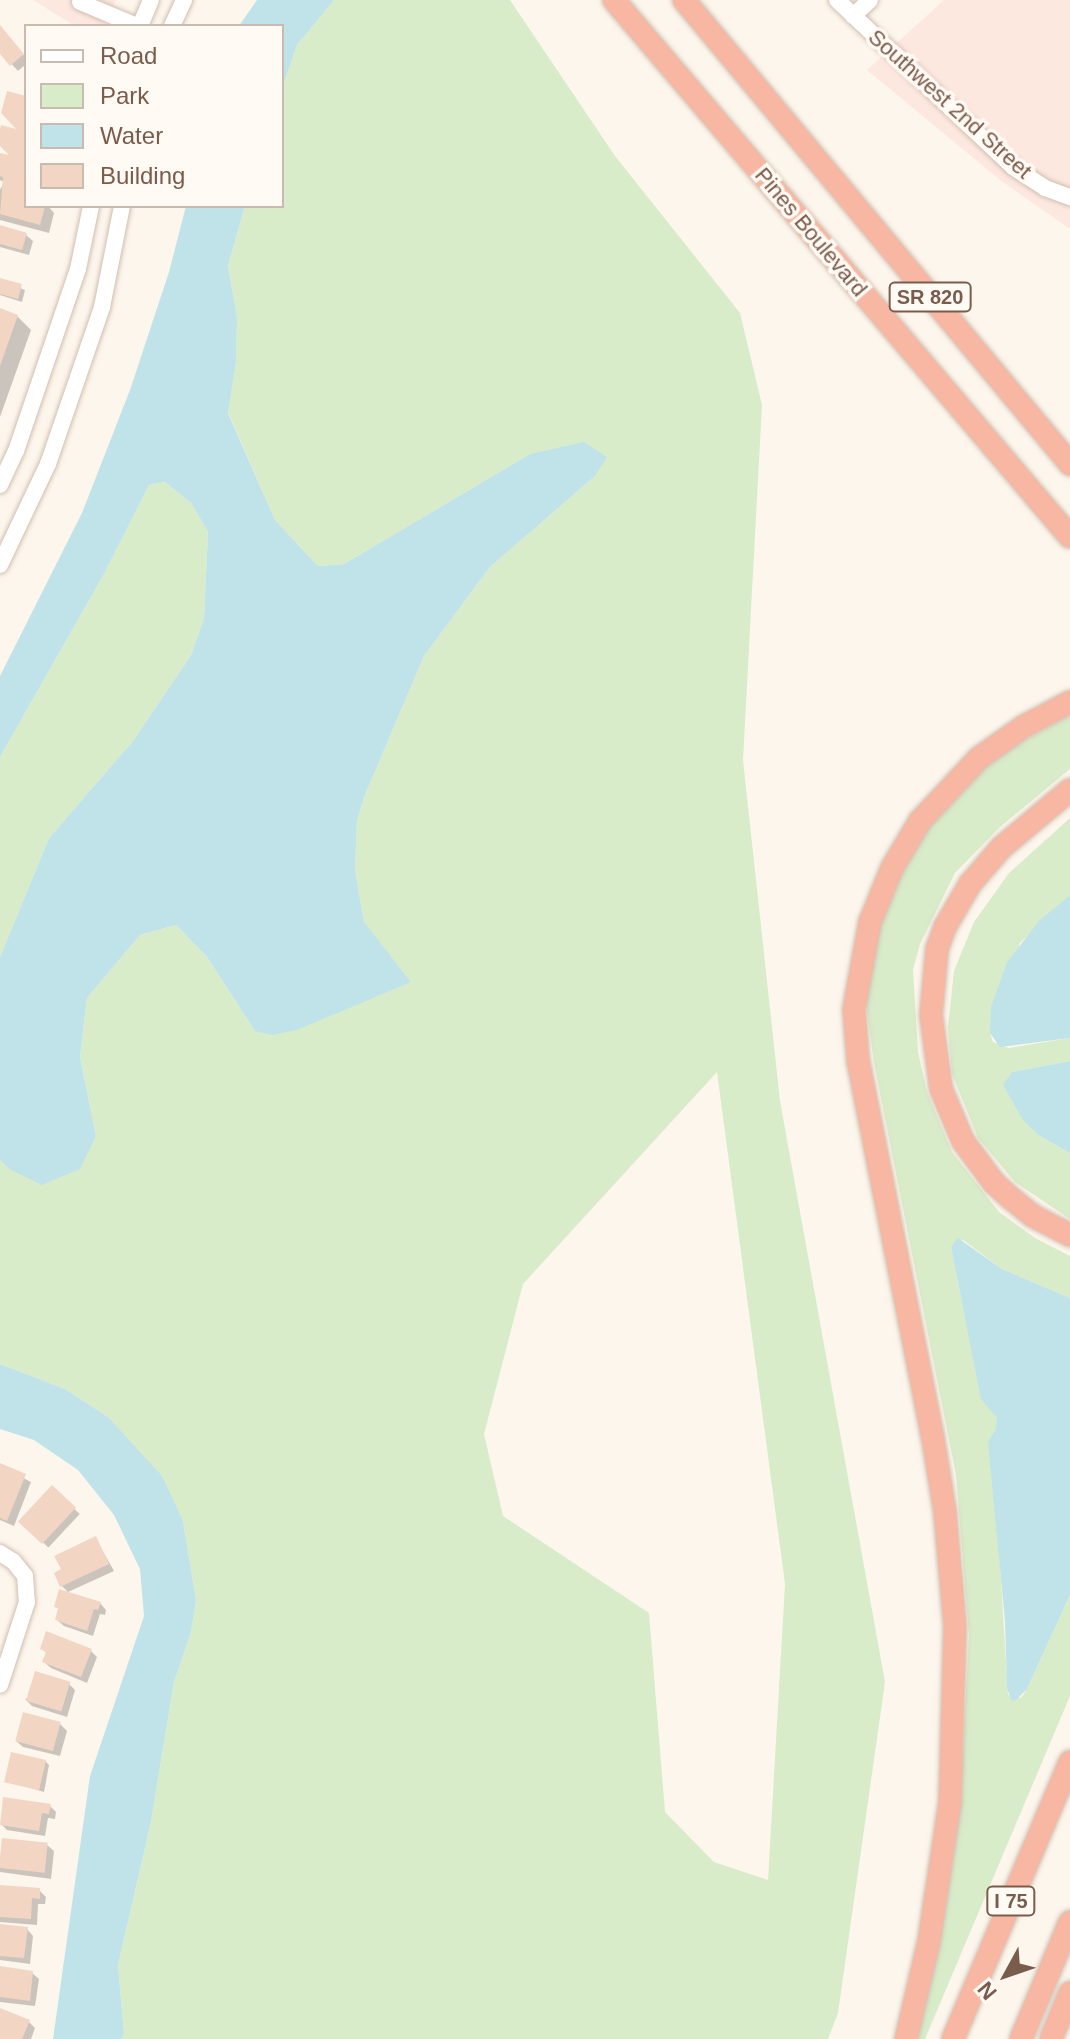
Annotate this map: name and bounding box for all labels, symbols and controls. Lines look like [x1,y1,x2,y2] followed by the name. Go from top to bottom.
[24,24,284,208] legend
[863,24,1037,184] street label: Southwest 2nd Street
[100,42,157,69] text: Road
[100,82,149,109] text: Park
[100,122,163,149] text: Water
[100,162,185,189] text: Building
[749,162,873,302] street label: Pines Boulevard
[888,281,972,313] road number: SR 820
[985,1885,1037,1917] road number: I 75
[966,1935,1046,2015] north arrow
[973,1977,1002,2005] text: N

